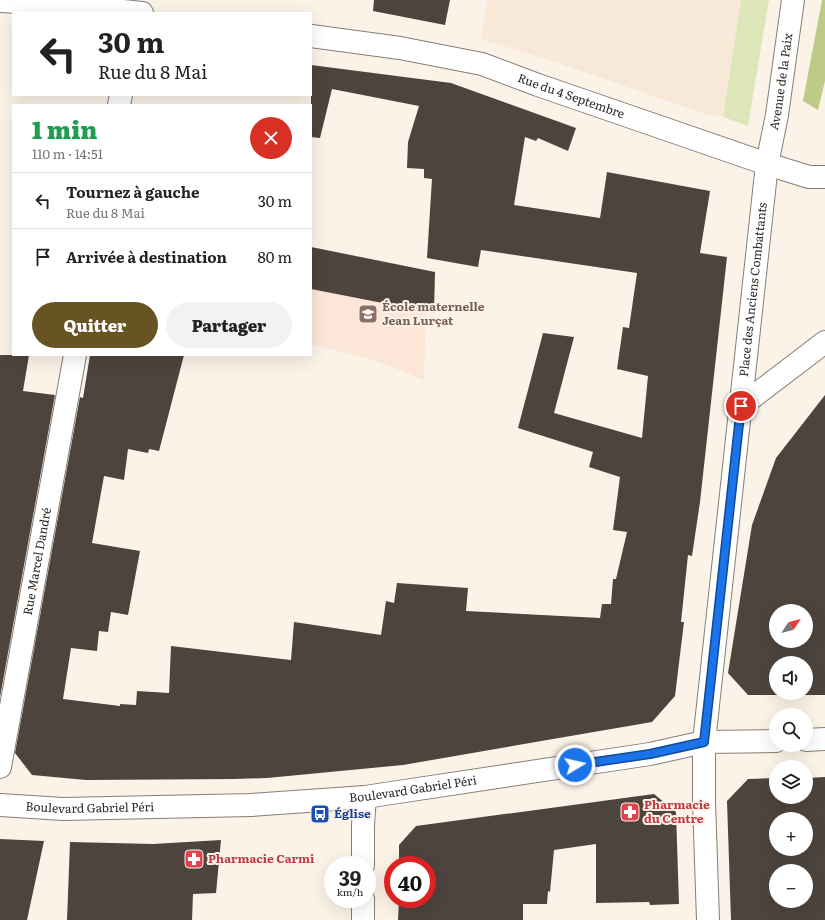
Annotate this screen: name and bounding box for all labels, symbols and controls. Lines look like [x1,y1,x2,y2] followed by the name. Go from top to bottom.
[98,20,164,62] text: 30 m
[32,28,84,80] icon: left
[764,32,796,132] street label: Avenue de la Paix
[98,58,207,85] text: Rue du 8 Mai
[515,68,627,122] street label: Rue du 4 Septembre
[32,111,97,146] text: 1 min
[250,117,292,159] button: close
[32,144,103,163] text: 110 m · 14:51
[66,180,199,203] text: Tournez à gauche
[258,189,292,212] text: 30 m
[32,190,54,212] icon: left
[734,201,771,378] street label: Place des Anciens Combattants
[66,203,145,222] text: Rue du 8 Mai
[66,245,227,268] text: Arrivée à destination
[258,245,292,268] text: 80 m
[32,246,54,268] icon: arrive
[382,297,485,329] place label: École maternelle Jean Lurçat
[32,302,158,348] button: Quitter
[166,302,292,348] button: Partager
[357,303,379,325] school or university icon: École maternelle Jean Lurçat
[724,389,758,423] pin
[730,395,752,417] icon: arrive
[18,506,55,616] street label: Rue Marcel Dandré
[769,604,813,648] north arrow
[769,604,813,908] map controls
[769,656,813,700] button: sound
[769,708,813,752] button: search
[554,744,596,786] position arrow
[769,760,813,804] button: layers
[349,770,478,806] street label: Boulevard Gabriel Péri
[644,795,710,827] place label: Pharmacie du Centre
[25,797,154,817] street label: Boulevard Gabriel Péri
[619,801,641,823] pharmacy icon: Pharmacie du Centre
[309,803,331,825] bus stop icon: Église
[334,804,371,822] place label: Église
[769,812,813,856] button: +
[183,848,205,870] pharmacy icon: Pharmacie Carmi
[208,849,315,867] place label: Pharmacie Carmi
[384,856,436,908] speed limit sign: 40
[339,862,361,892] text: 39
[769,864,813,908] button: −
[337,884,363,899] text: km/h

